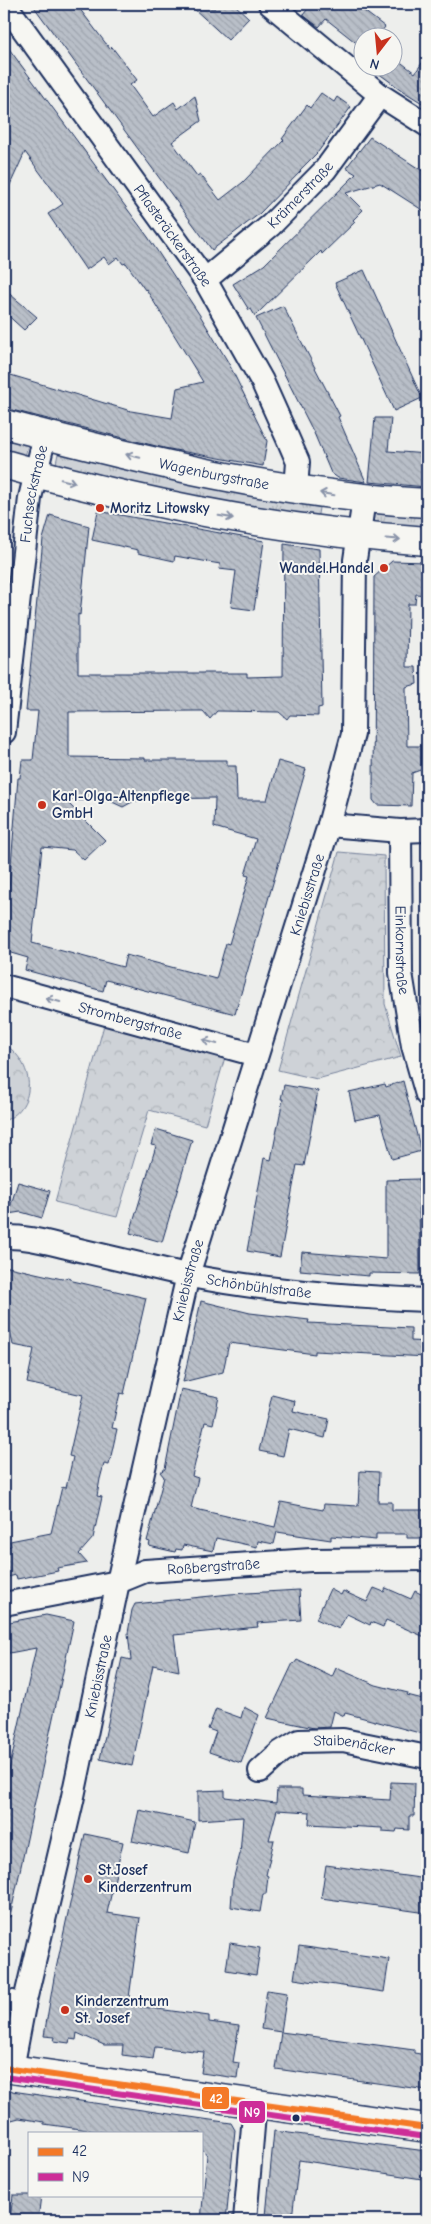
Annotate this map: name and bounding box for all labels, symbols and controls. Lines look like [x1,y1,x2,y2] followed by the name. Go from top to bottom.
[354,28,404,78] north arrow
[368,55,381,73] text: N
[264,157,338,232] street label: Krämerstraße
[130,181,216,290] street label: Pflasteräckerstraße
[16,443,51,544] street label: Fuchseckstraße
[125,451,141,460] one-way arrow
[157,454,271,494] street label: Wagenburgstraße
[59,477,75,486] one-way arrow
[319,489,335,499] one-way arrow
[110,499,210,517] place label: Moritz Litowsky
[94,502,106,514] marker: Moritz Litowsky
[218,512,234,522] one-way arrow
[385,534,401,544] one-way arrow
[280,559,374,577] place label: Wandel.Handel
[378,562,390,574] marker: Wandel.Handel
[52,787,190,822] place label: Karl-Olga-Altenpflege GmbH
[36,799,48,811] marker: Karl-Olga-Altenpflege GmbH
[286,851,329,938] street label: Kniebisstraße
[392,905,413,996] street label: Einkornstraße
[45,994,61,1004] one-way arrow
[76,998,185,1044] street label: Strombergstraße
[202,1037,218,1046] one-way arrow
[169,1237,208,1323] street label: Kniebisstraße
[205,1270,313,1302] street label: Schönbühlstraße
[167,1554,261,1579] street label: Roßbergstraße
[81,1633,116,1720] street label: Kniebisstraße
[313,1731,397,1759] street label: Staibenäcker
[98,1861,192,1896] place label: St.Josef Kinderzentrum
[82,1873,94,1885] marker: St.Josef Kinderzentrum
[75,1992,169,2027] place label: Kinderzentrum St. Josef
[59,2004,71,2016] marker: Kinderzentrum St. Josef
[201,2086,230,2110] line badge: 42
[209,2090,223,2107] text: 42
[238,2100,266,2124] line badge: N9
[244,2104,260,2121] text: N9
[291,2113,301,2123] unlabelled marker
[28,2132,202,2196] legend
[72,2142,87,2160] text: 42
[72,2168,90,2186] text: N9

